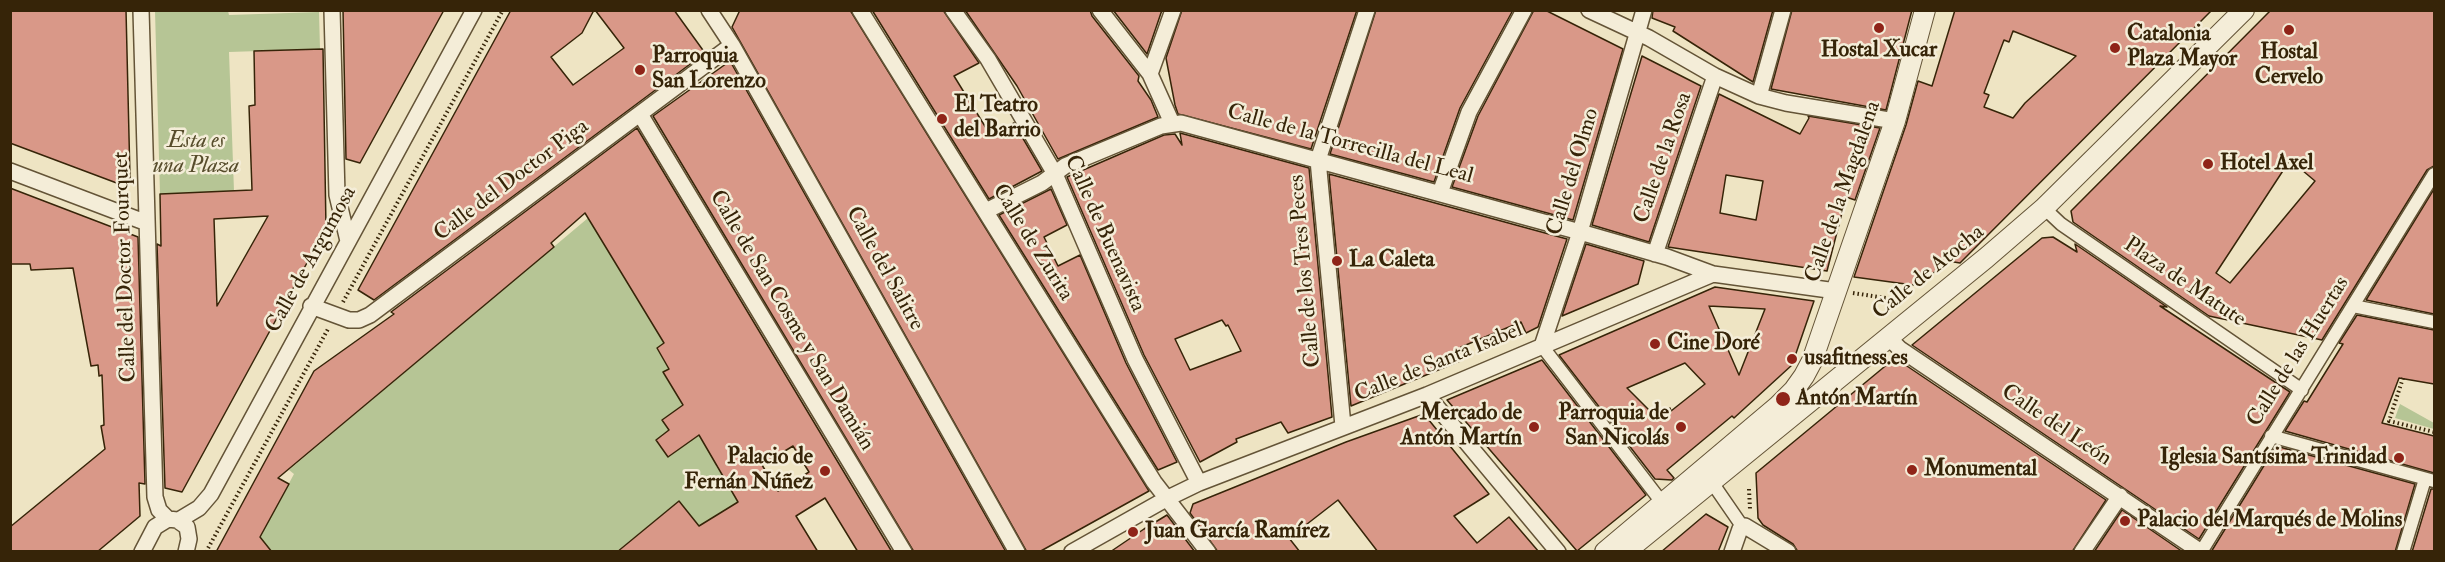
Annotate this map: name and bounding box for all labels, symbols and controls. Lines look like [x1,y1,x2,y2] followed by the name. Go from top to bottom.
[1872,21,1886,35] marker: Hostal Xucar
[2127,22,2237,74] place label: Catalonia Plaza Mayor
[2282,23,2296,37] marker: Hostal Cervelo
[1821,38,1937,64] place label: Hostal Xucar
[2255,40,2323,92] place label: Hostal Cervelo
[2108,41,2122,55] marker: Catalonia Plaza Mayor
[652,44,766,96] place label: Parroquia San Lorenzo
[633,63,647,77] marker: Parroquia San Lorenzo
[1629,89,1699,227] street label: Calle de la Rosa
[954,93,1040,144] place label: El Teatro del Barrio
[1801,98,1887,286] street label: Calle de la Magdalena
[1224,99,1476,191] street label: Calle de la Torrecilla del Leal
[1542,105,1606,239] street label: Calle del Olmo
[935,112,949,126] marker: El Teatro del Barrio
[429,114,595,248] street label: Calle del Doctor Piga
[153,129,239,180] park label: Esta es una Plaza
[109,151,143,383] street label: Calle del Doctor Fourquet
[2220,151,2313,177] place label: Hotel Axel
[1058,152,1150,316] street label: Calle de Buenavista
[2201,157,2215,171] marker: Hotel Axel
[1284,173,1328,369] street label: Calle de los Tres Peces
[986,180,1078,306] street label: Calle de Zurita
[261,182,363,338] street label: Calle de Argumosa
[703,186,879,456] street label: Calle de San Cosme y San Damián
[839,202,929,336] street label: Calle del Salitre
[1868,220,1990,326] street label: Calle de Atocha
[2118,232,2250,334] street label: Plaza de Matute
[1349,248,1435,274] place label: La Caleta
[1330,254,1344,268] marker: La Caleta
[2242,272,2356,432] street label: Calle de las Huertas
[1351,317,1527,409] street label: Calle de Santa Isabel
[1667,331,1760,357] place label: Cine Doré
[1648,337,1662,351] marker: Cine Doré
[1804,346,1908,372] place label: usafitness.es
[1785,352,1799,366] marker: usafitness.es
[1996,379,2116,473] street label: Calle del León
[1796,386,1918,412] place label: Antón Martín
[1774,390,1792,408] marker: Antón Martín
[1400,401,1522,452] place label: Mercado de Antón Martín
[1558,401,1669,452] place label: Parroquia de San Nicolás
[1527,420,1541,434] marker: Mercado de Antón Martín
[1674,420,1688,434] marker: Parroquia de San Nicolás
[684,445,813,496] place label: Palacio de Fernán Núñez
[2160,445,2387,471] place label: Iglesia Santísima Trinidad
[2392,451,2406,465] marker: Iglesia Santísima Trinidad
[1924,457,2037,483] place label: Monumental
[1905,463,1919,477] marker: Monumental
[818,464,832,478] marker: Palacio de Fernán Núñez
[2137,508,2402,534] place label: Palacio del Marqués de Molins
[2118,514,2132,528] marker: Palacio del Marqués de Molins
[1145,519,1330,545] place label: Juan García Ramírez
[1126,525,1140,539] marker: Juan García Ramírez

